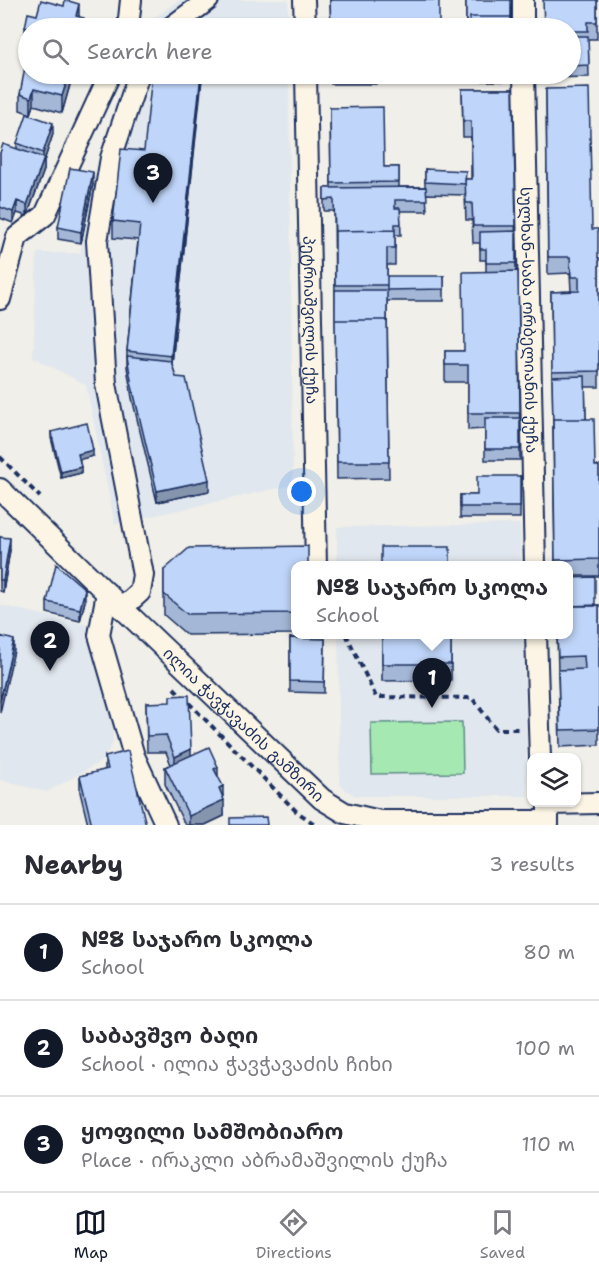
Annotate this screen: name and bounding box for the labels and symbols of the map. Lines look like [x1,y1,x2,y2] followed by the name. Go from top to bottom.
[134,154,172,203] pin: 3
[516,187,542,453] street label: სულხან-საბა ორბელიანის ქუჩა
[298,236,323,404] street label: პეტრიაშვილის ქუჩა
[287,477,316,506] your location
[31,622,70,671] pin: 2
[159,643,329,807] street label: ილია ჭავჭავაძის გამზირი
[412,658,452,708] pin: 1

